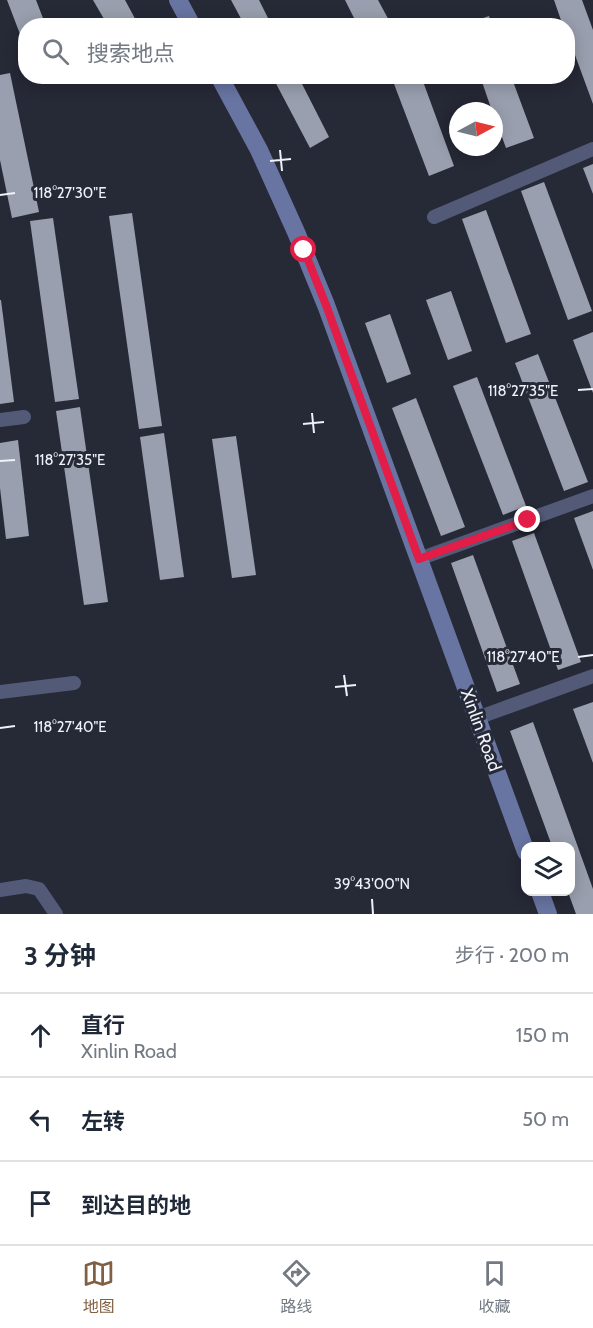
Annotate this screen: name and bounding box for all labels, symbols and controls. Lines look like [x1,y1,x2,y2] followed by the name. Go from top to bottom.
[18,18,575,84] search box
[39,35,72,68] icon: search
[87,40,175,67] text: 搜索地点
[449,102,503,156] north arrow
[34,184,106,202] text: 118°27'30"E
[290,236,316,262] route start
[488,382,558,400] text: 118°27'35"E
[35,451,105,469] text: 118°27'35"E
[514,506,540,532] route end
[486,648,560,666] text: 118°27'40"E
[456,686,506,774] street label: Xinlin Road
[33,718,107,736] text: 118°27'40"E
[521,842,575,896] map controls
[521,842,575,896] button: layers
[334,875,410,893] text: 39°43'00"N
[24,940,96,972] text: 3 分钟
[455,943,569,967] text: 步行 · 200 m
[81,1012,125,1039] text: 直行
[24,1019,57,1052] icon: ahead
[516,1023,569,1047] text: 150 m
[81,1039,177,1063] text: Xinlin Road
[24,1103,57,1136] icon: left
[522,1107,569,1131] text: 50 m
[81,1108,125,1135] text: 左转
[24,1187,57,1220] icon: arrive
[81,1192,191,1219] text: 到达目的地
[82,1257,115,1317] tab: 地图
[280,1257,313,1317] tab: 路线
[478,1257,511,1317] tab: 收藏

